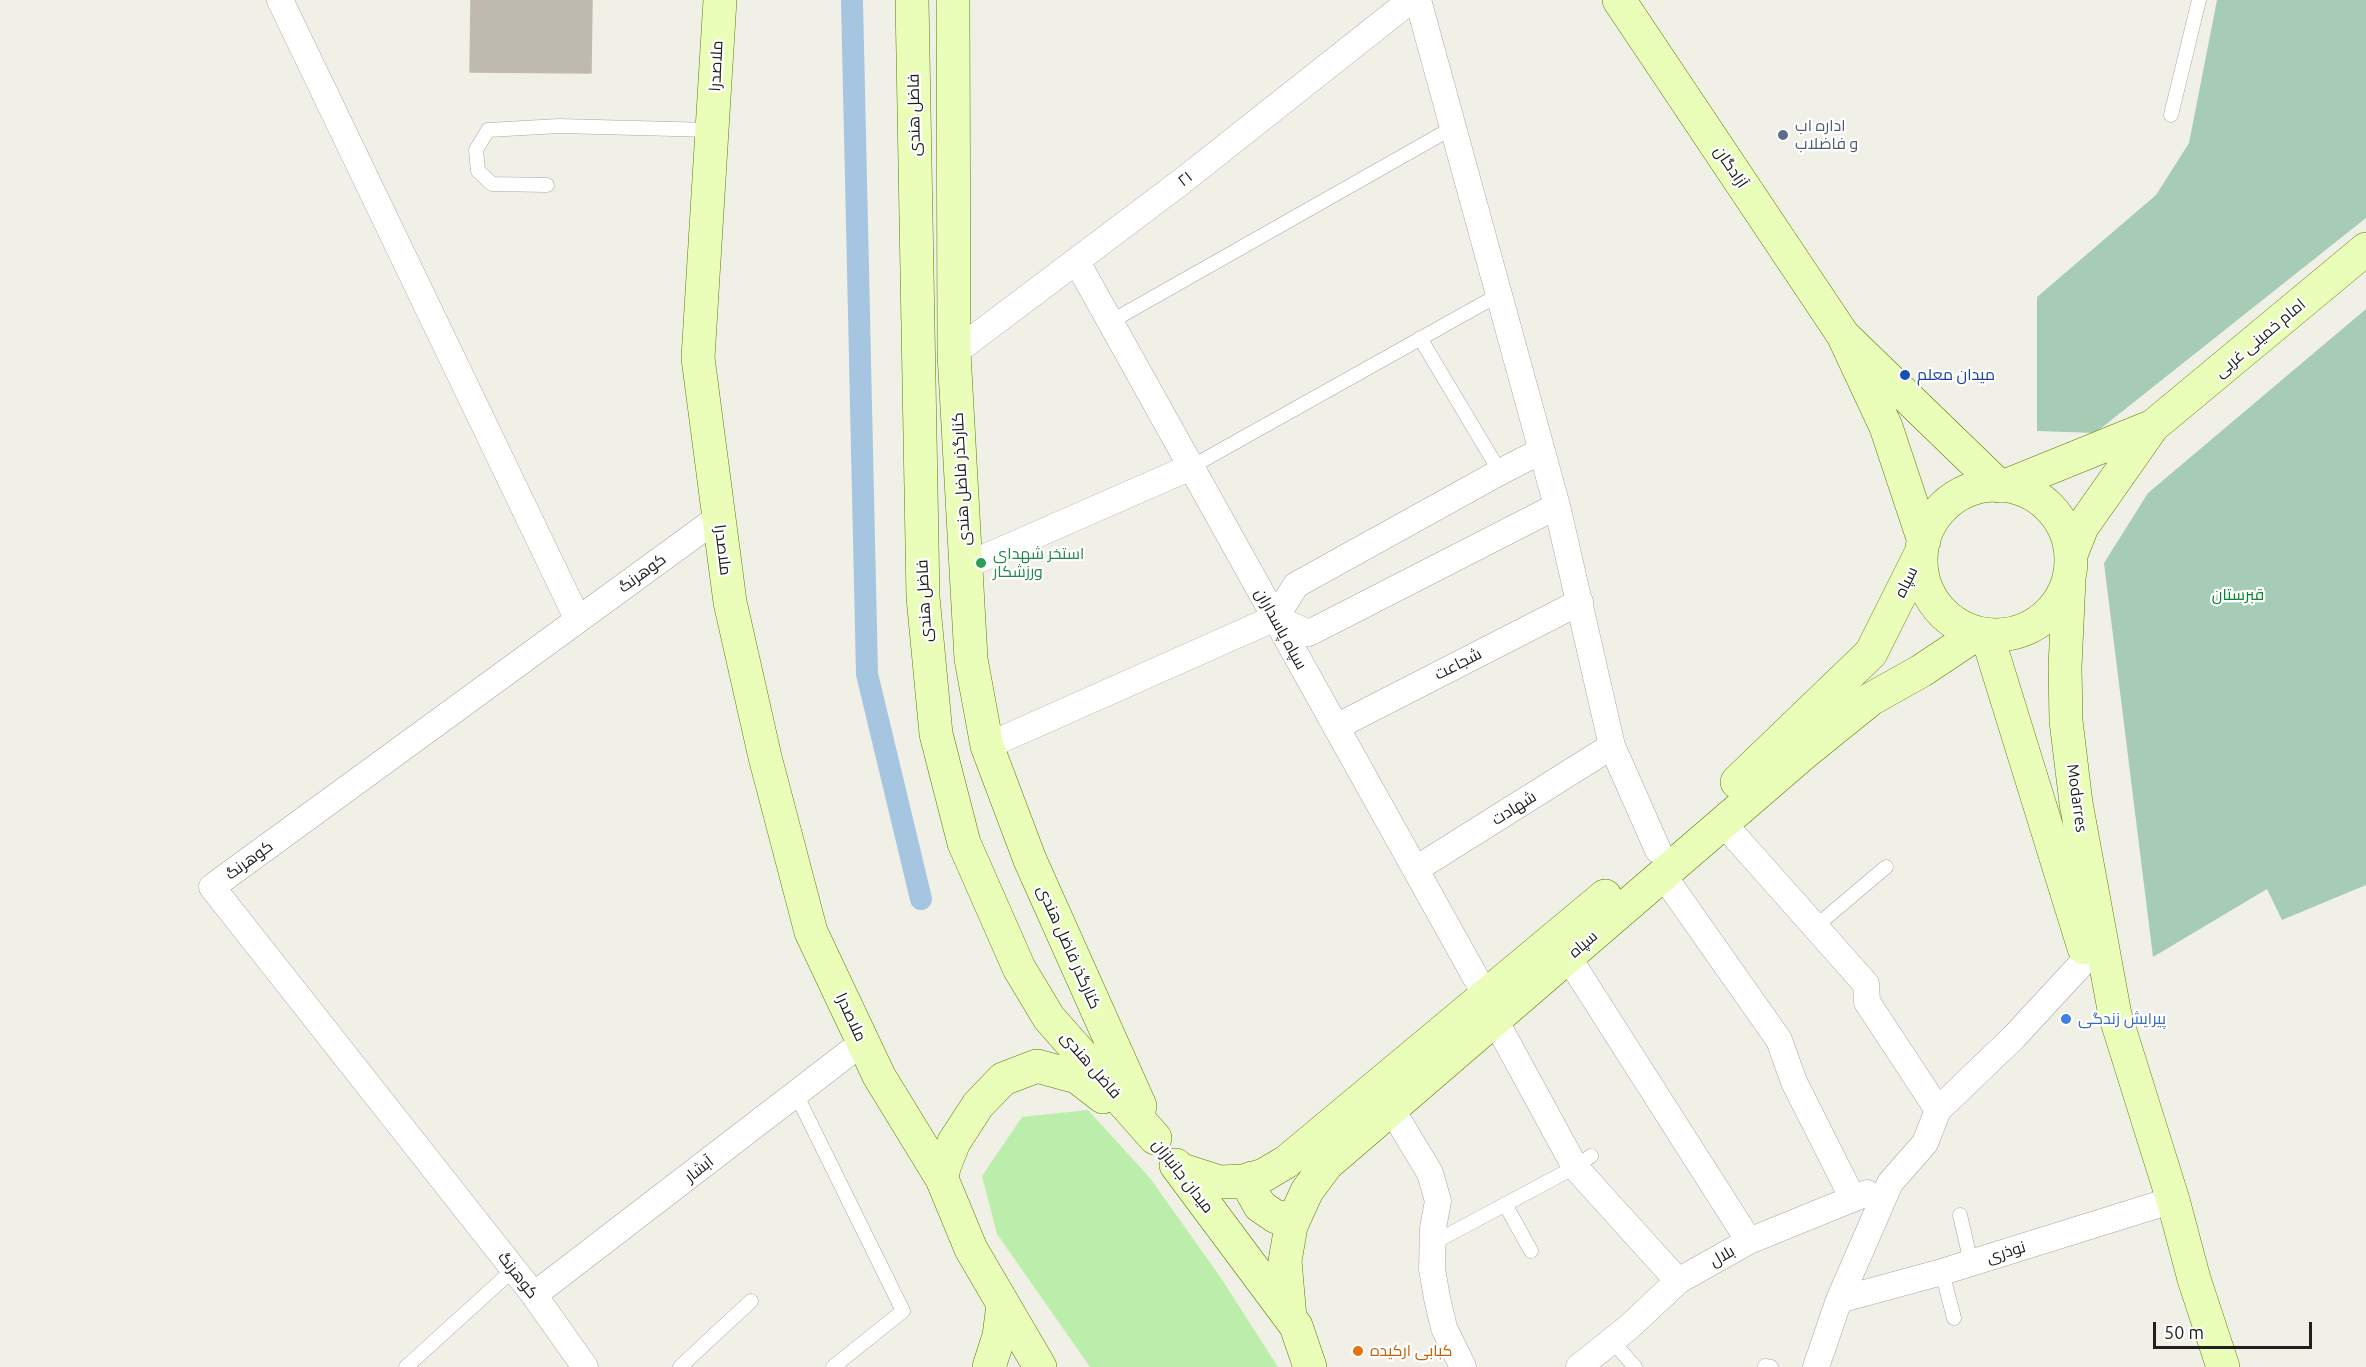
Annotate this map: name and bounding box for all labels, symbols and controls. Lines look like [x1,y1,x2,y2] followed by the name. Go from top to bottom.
[705,40,727,92] street label: ملاصدرا
[904,73,924,157] street label: فاضل هندی
[1795,116,1858,154] place label: اداره اب و فاضلاب
[1776,128,1790,142] marker: اداره اب و فاضلاب
[1710,142,1752,192] street label: آزادگان
[1174,167,1196,191] street label: ۲۱
[2211,294,2309,382] street label: امام خمینی غربی
[1917,365,1995,385] place label: میدان معلم
[1898,368,1912,382] marker: میدان معلم
[948,412,974,546] street label: کنارگذر فاضل هندی
[710,523,736,577] street label: ملاصدرا
[993,544,1084,582] place label: استخر شهدای ورزشکار
[614,549,670,597] street label: کوهرنگ
[974,556,988,570] marker: استخر شهدای ورزشکار
[912,559,936,643] street label: فاضل هندی
[1890,563,1922,601] street label: سپاه
[1251,585,1311,673] street label: سپاه پاسداران
[2212,585,2264,605] park label: قبرستان
[1431,644,1485,684] street label: شجاعت
[2063,763,2091,833] street label: Modarres
[1488,787,1540,829] street label: شهادت
[221,836,277,884] street label: کوهرنگ
[1033,882,1105,1012] street label: کنارگذر فاضل هندی
[1565,926,1601,962] street label: سپاه
[831,990,871,1044] street label: ملاصدرا
[2078,1009,2166,1029] place label: پیرایش زندگی
[2059,1012,2073,1026] marker: پیرایش زندگی
[1057,1027,1125,1103] street label: فاضل هندی
[1148,1135,1218,1217] street label: میدان جانبازان
[681,1152,717,1186] street label: آبشار
[1984,1237,2028,1267] street label: نوذری
[1706,1241,1738,1271] street label: بلال
[494,1248,542,1302] street label: کوهرنگ
[2156,1310,2315,1348] scale bar
[2164,1322,2204,1342] text: 50 m
[1370,1341,1453,1361] place label: کبابی ارکیده
[1351,1344,1365,1358] marker: کبابی ارکیده

